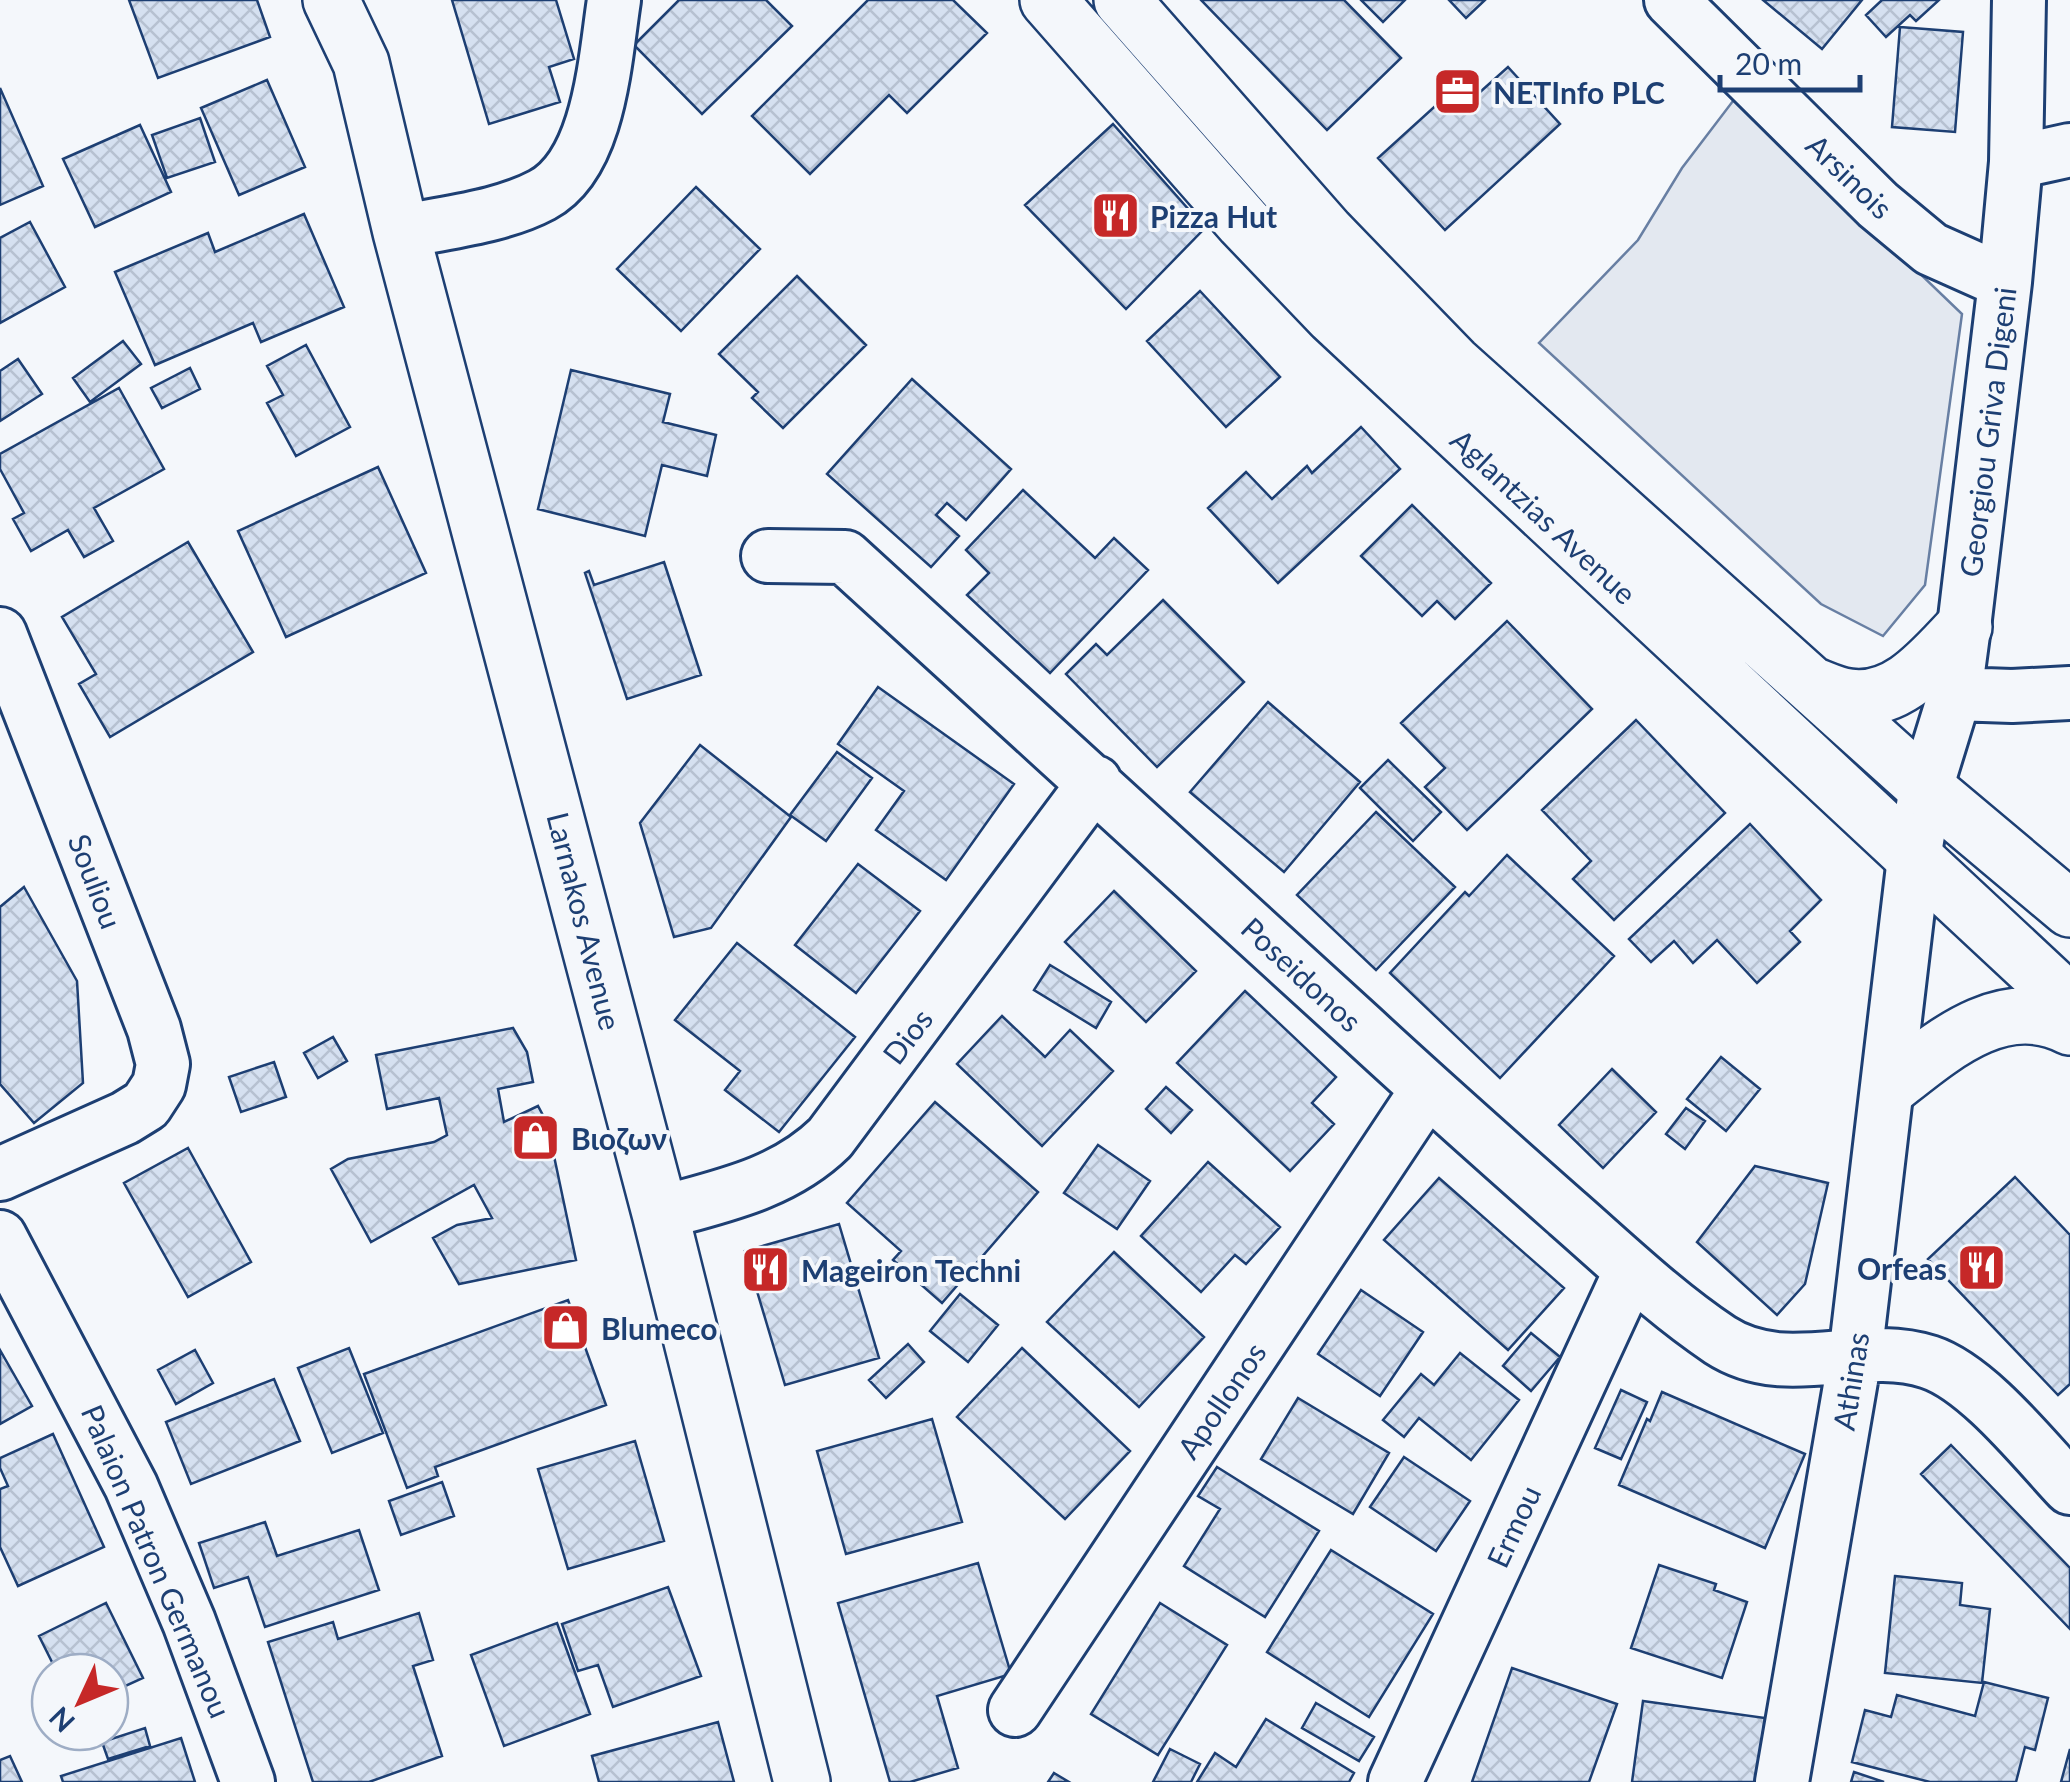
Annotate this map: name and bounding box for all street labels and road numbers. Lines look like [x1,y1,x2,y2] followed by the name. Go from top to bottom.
[1800,127,1900,225] street label: Arsinois
[1951,285,2023,579] street label: Georgiou Griva Digeni
[1444,421,1644,611] street label: Aglantzias Avenue
[541,808,629,1034] street label: Larnakos Avenue
[62,829,130,933] street label: Souliou
[1235,909,1369,1039] street label: Poseidonos
[875,1001,939,1071] street label: Dios
[1824,1329,1876,1433] street label: Athinas
[1169,1335,1273,1465] street label: Apollonos
[75,1399,239,1723] street label: Palaion Patron Germanou
[1478,1479,1548,1573] street label: Ermou

